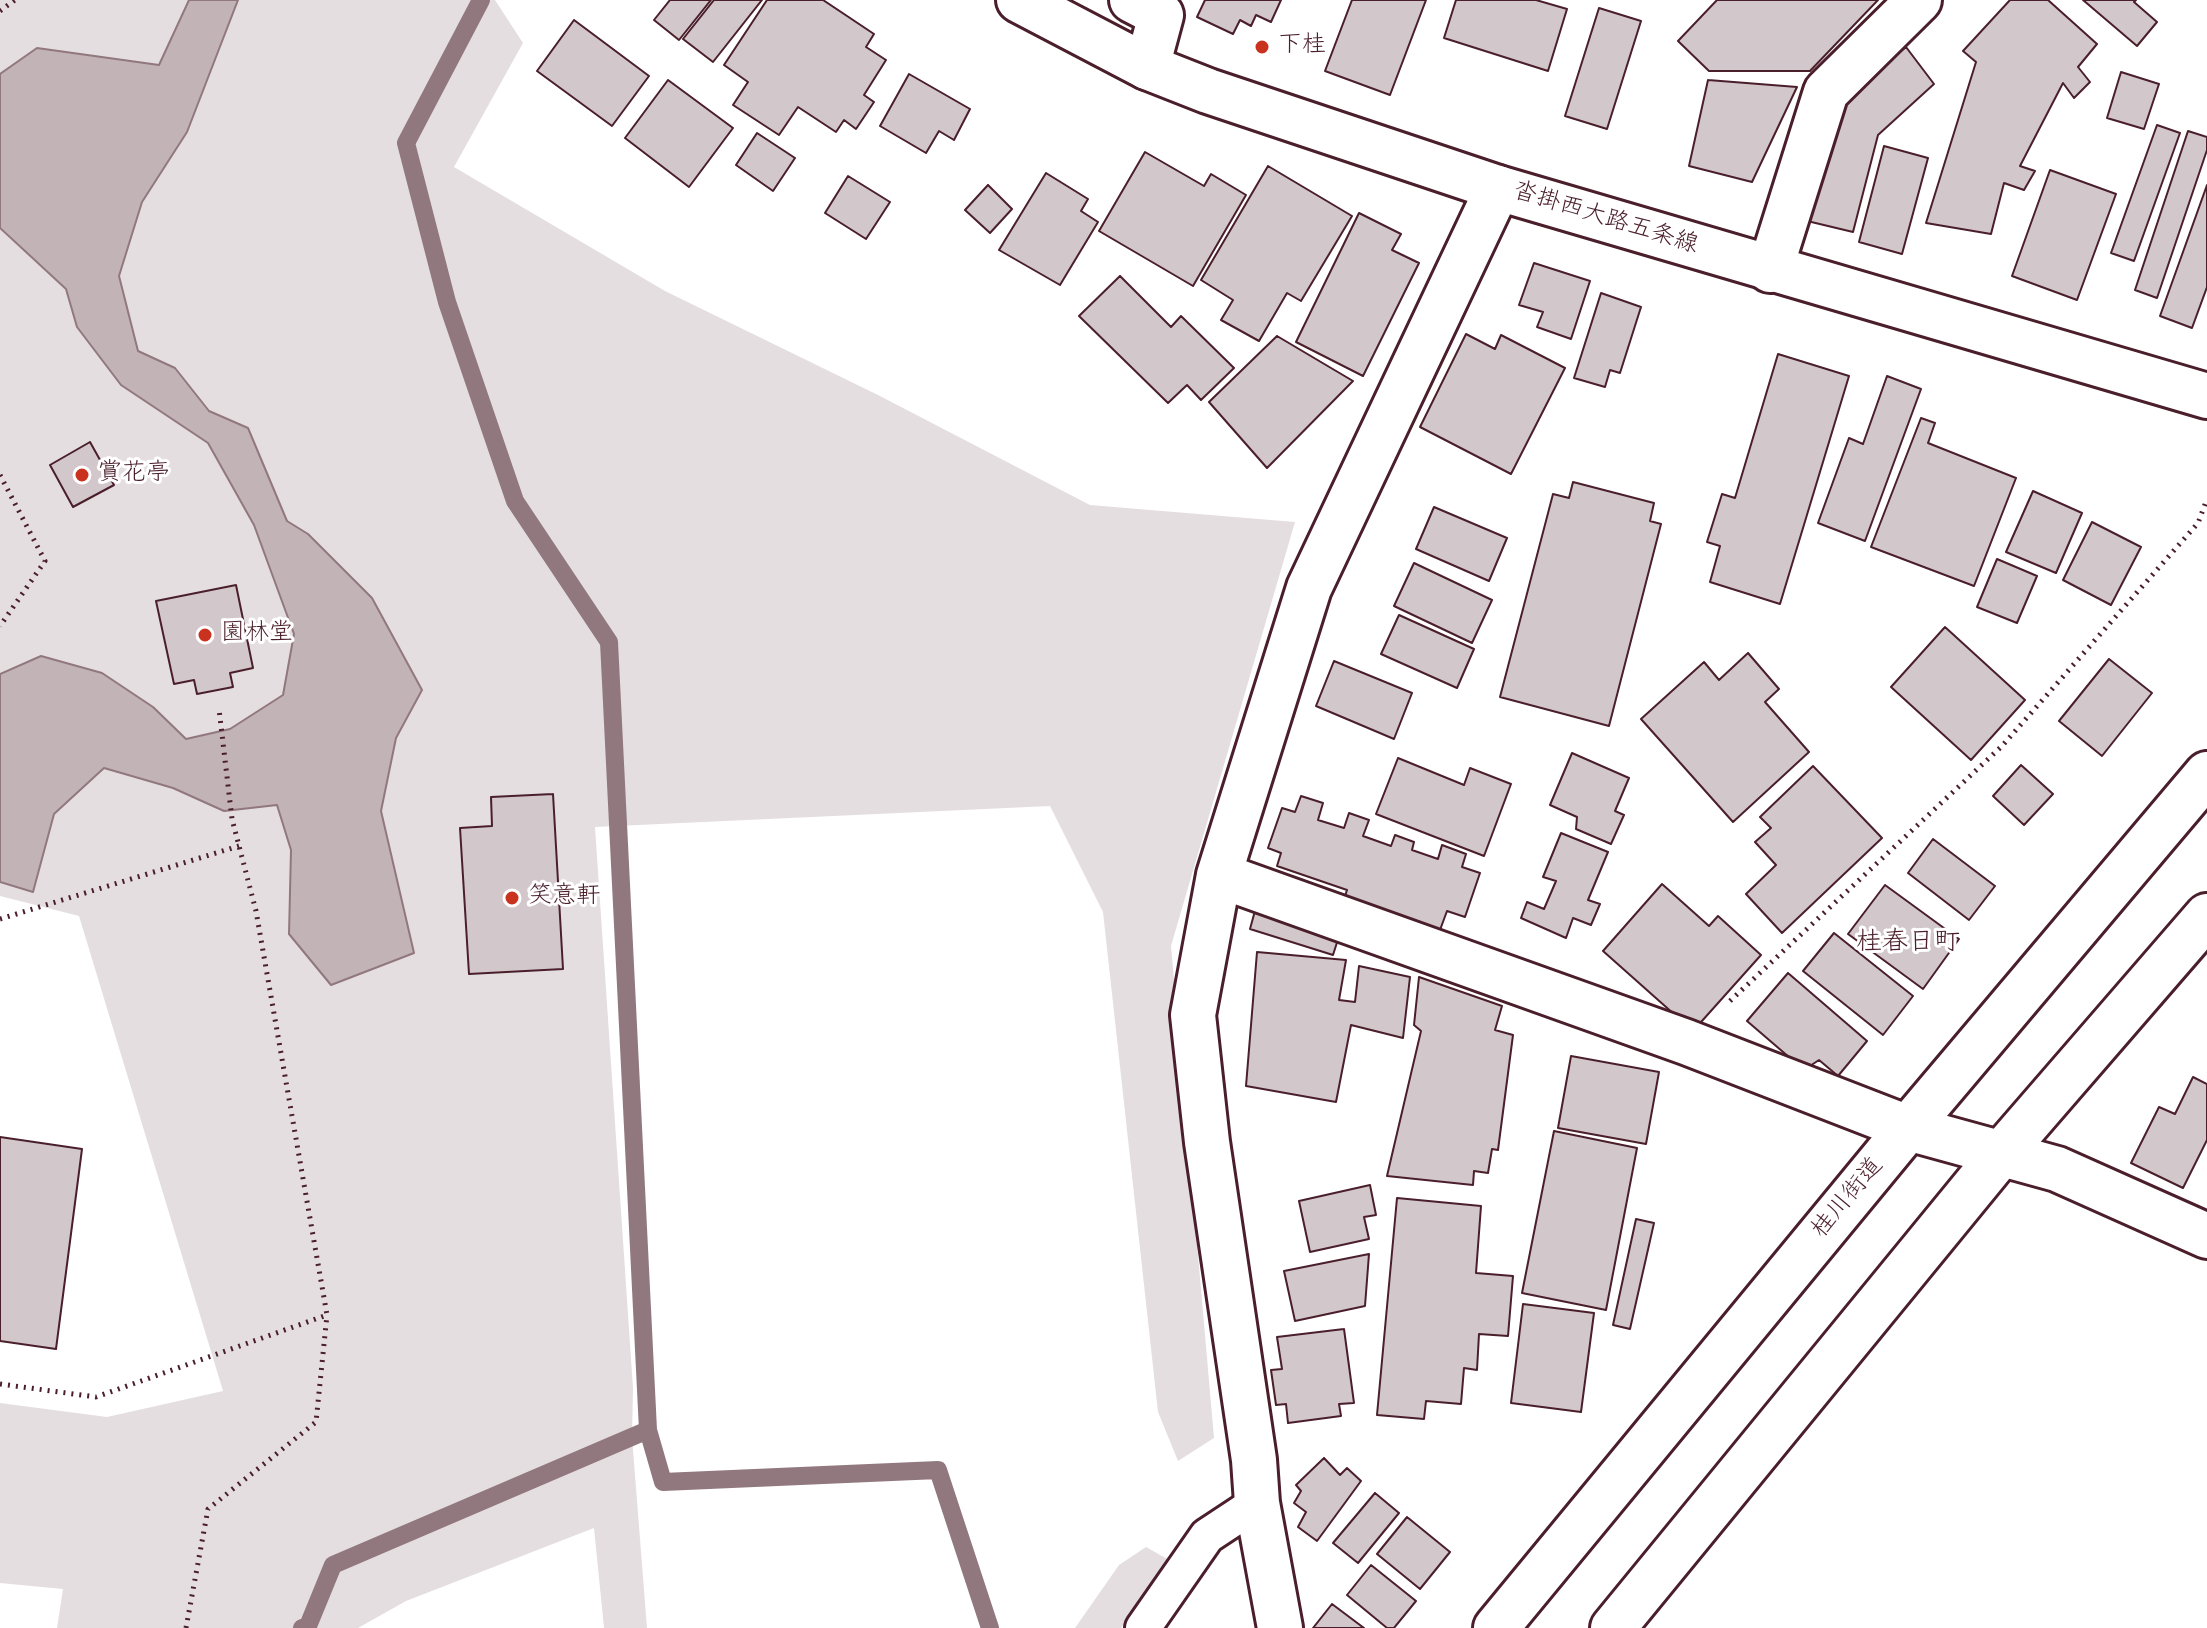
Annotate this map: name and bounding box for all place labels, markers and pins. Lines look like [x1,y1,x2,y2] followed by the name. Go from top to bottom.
[1278,33,1326,61] place label: 下桂
[1253,38,1271,56] marker: 下桂
[98,461,170,489] place label: 賞花亭
[73,466,91,484] marker: 賞花亭
[221,621,293,649] place label: 園林堂
[196,626,214,644] marker: 園林堂
[528,884,600,912] place label: 笑意軒
[503,889,521,907] marker: 笑意軒

